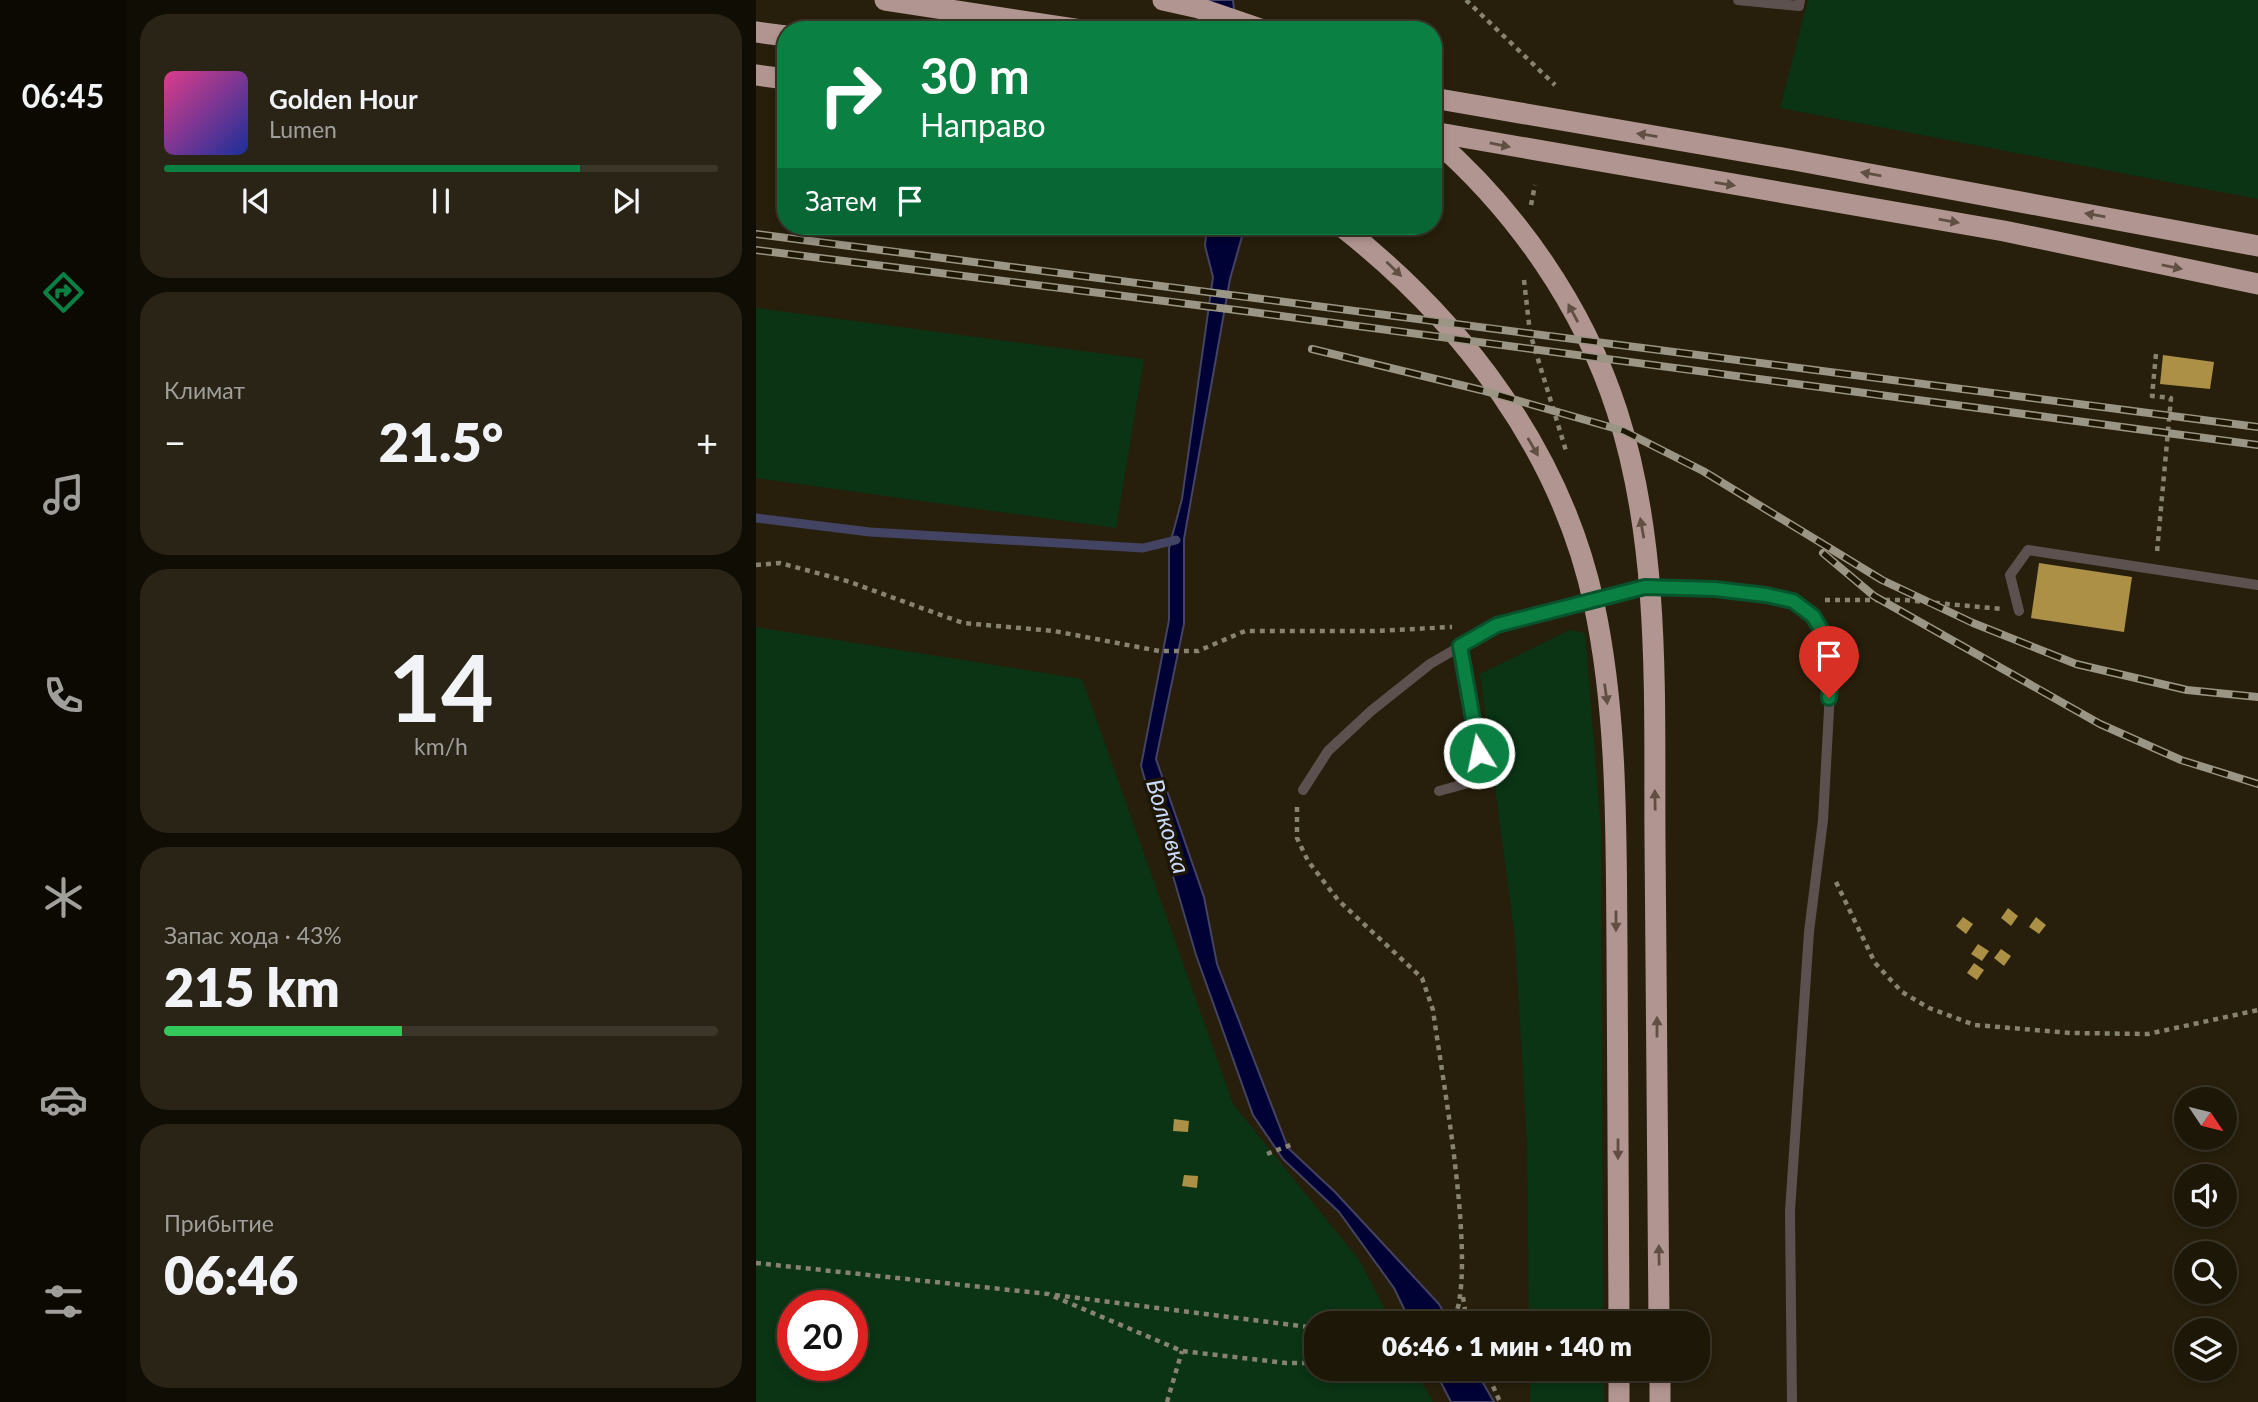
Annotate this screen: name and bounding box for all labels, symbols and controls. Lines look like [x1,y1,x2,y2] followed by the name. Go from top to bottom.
[920,46,1030,104] text: 30 m
[805,49,896,140] icon: right
[22,76,104,115] text: 06:45
[269,83,418,115] text: Golden Hour
[920,105,1046,144] text: Направо
[269,115,337,143] text: Lumen
[1636,129,1658,140] one-way arrow
[1489,140,1511,151] one-way arrow
[1860,168,1882,179] one-way arrow
[1714,179,1736,190] one-way arrow
[237,182,275,220] icon: previous
[422,182,460,220] icon: pause
[607,182,645,220] icon: next
[891,182,929,220] icon: arrive
[805,185,877,217] text: Затем
[2084,209,2106,220] one-way arrow
[1938,216,1960,227] one-way arrow
[1385,260,1402,276] one-way arrow
[2161,261,2183,272] one-way arrow
[39,268,88,317] icon: directions
[1568,303,1579,323] one-way arrow
[164,376,245,404] text: Климат
[379,411,503,473] text: 21.5°
[164,419,186,465] text: −
[696,419,718,465] text: +
[1527,438,1539,457] one-way arrow
[39,470,88,519] icon: music
[1636,517,1647,539] one-way arrow
[1799,626,1859,698] pin
[388,632,494,741] text: 14
[1810,637,1848,675] icon: arrive
[39,671,88,720] icon: phone
[1601,683,1612,705] one-way arrow
[1442,716,1516,790] position arrow
[414,732,468,760] text: km/h
[1141,775,1197,877] water label: Волковка
[1649,789,1661,811] one-way arrow
[39,873,88,922] icon: climate
[1611,910,1622,932] one-way arrow
[164,921,342,949] text: Запас хода · 43%
[164,956,340,1018] text: 215 km
[1651,1016,1663,1038] one-way arrow
[39,1075,88,1124] icon: car
[2174,1087,2236,1150] north arrow
[2174,1087,2237,1381] map controls
[1612,1138,1623,1160] one-way arrow
[2174,1164,2237,1227] button: sound
[164,1209,274,1237] text: Прибытие
[2174,1241,2237,1304] button: search
[164,1244,298,1306] text: 06:46
[1653,1244,1665,1266] one-way arrow
[39,1277,88,1326] icon: filters
[777,1290,868,1381] speed limit sign: 20
[2174,1318,2237,1381] button: layers
[1382,1330,1632,1362] text: 06:46 · 1 мин · 140 m

